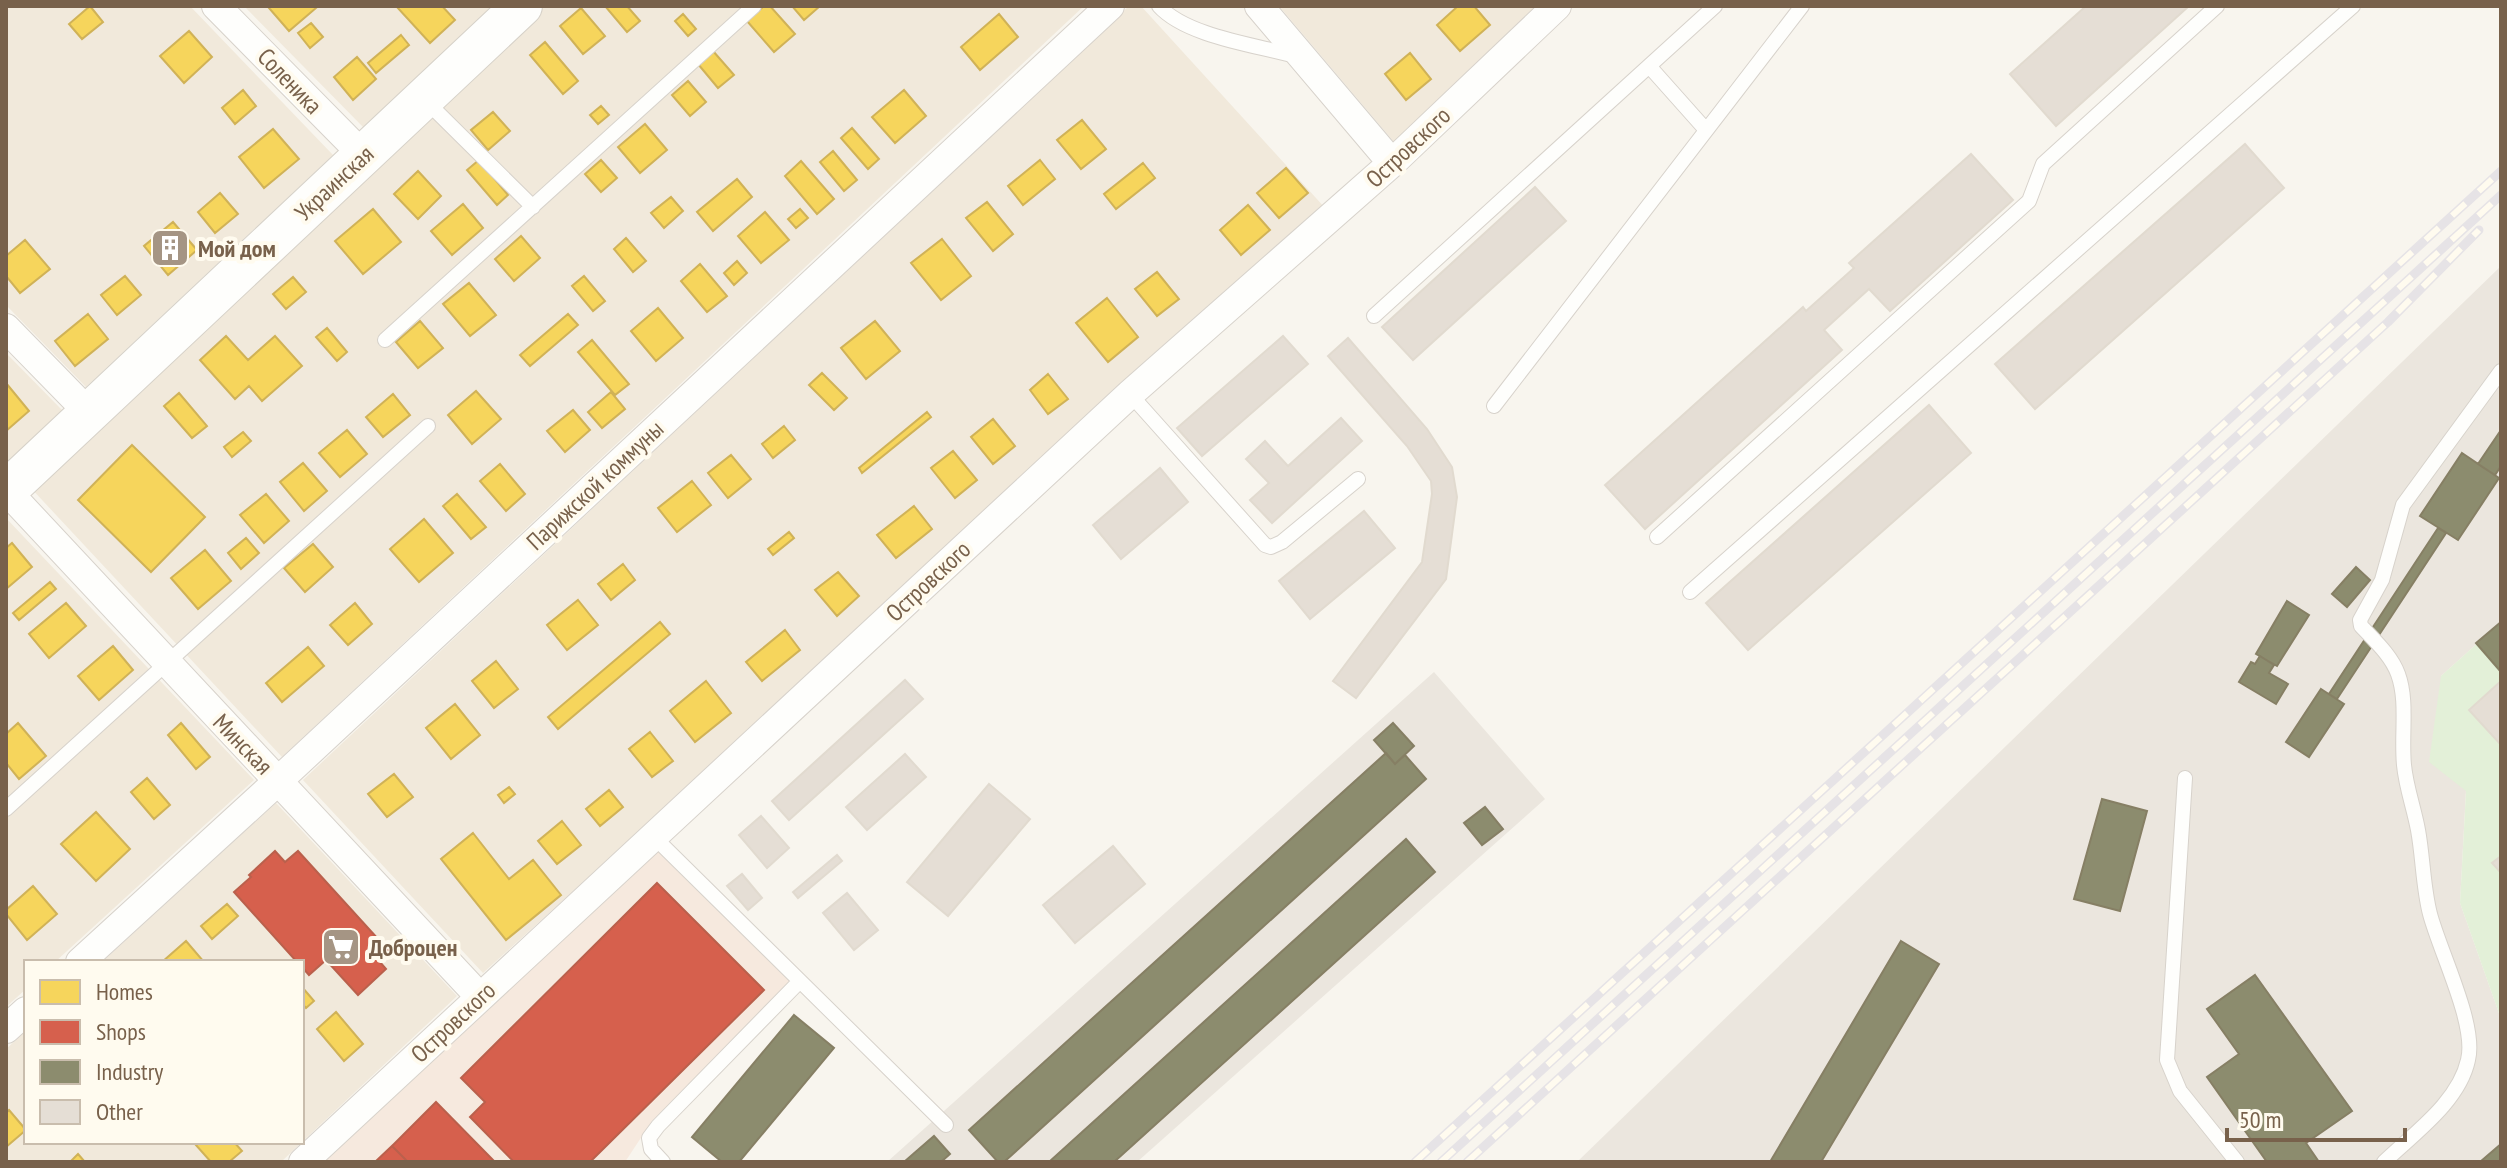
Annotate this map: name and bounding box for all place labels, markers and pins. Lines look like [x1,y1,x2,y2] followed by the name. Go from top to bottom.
[149,227,191,269] building icon: Мой дом
[198,233,276,264] place label: Мой дом
[320,926,362,968] supermarket icon: Доброцен
[369,932,457,963] place label: Доброцен

